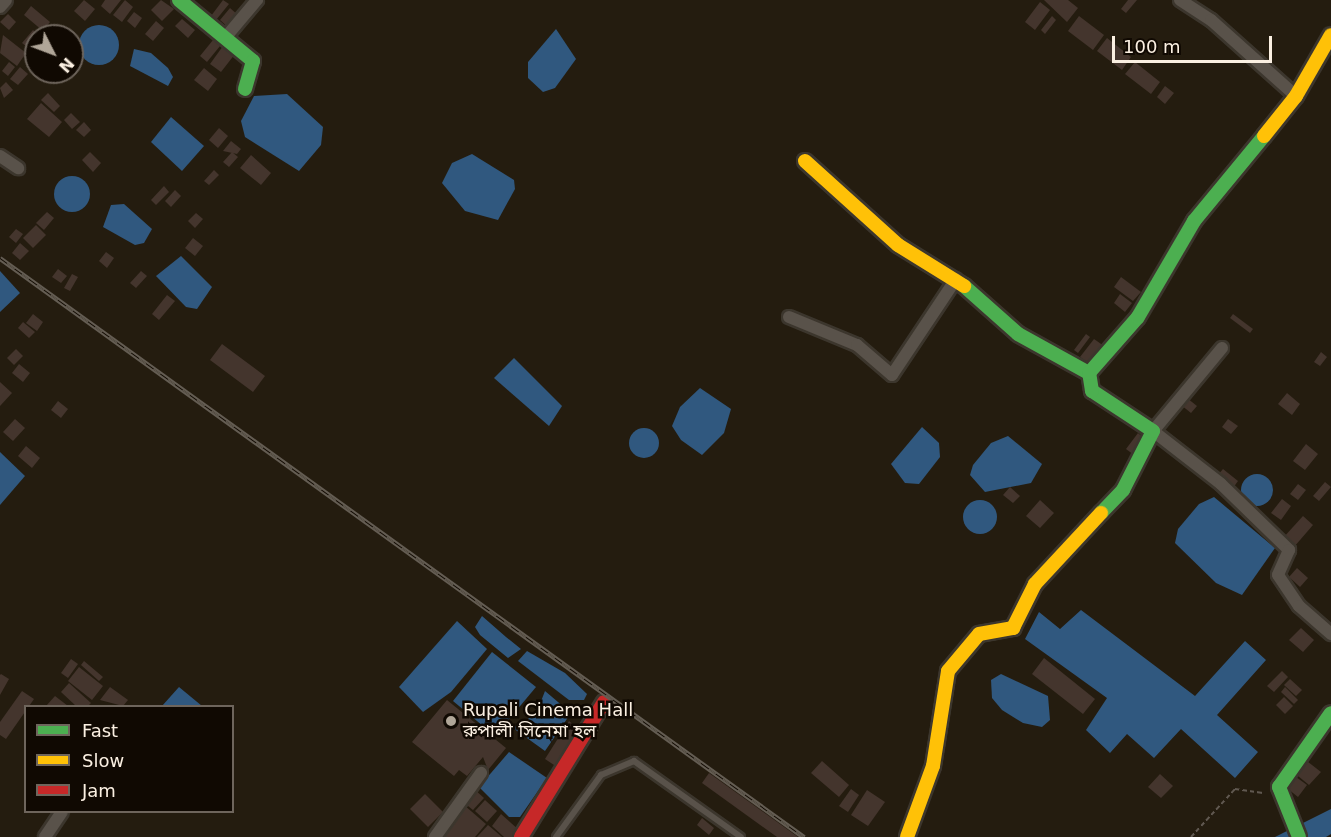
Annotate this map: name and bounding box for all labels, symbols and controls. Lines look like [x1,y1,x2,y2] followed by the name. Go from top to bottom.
[24,24,84,84] north arrow
[1115,24,1276,62] scale bar
[1123,36,1181,57] text: 100 m
[55,54,78,76] text: N
[463,700,633,742] place label: Rupali Cinema Hall রুপালী সিনেমা হল
[24,705,234,813] legend
[444,714,458,728] marker: Rupali Cinema Hall রুপালী সিনেমা হল
[82,720,118,741] text: Fast
[82,750,124,771] text: Slow
[82,780,116,801] text: Jam

